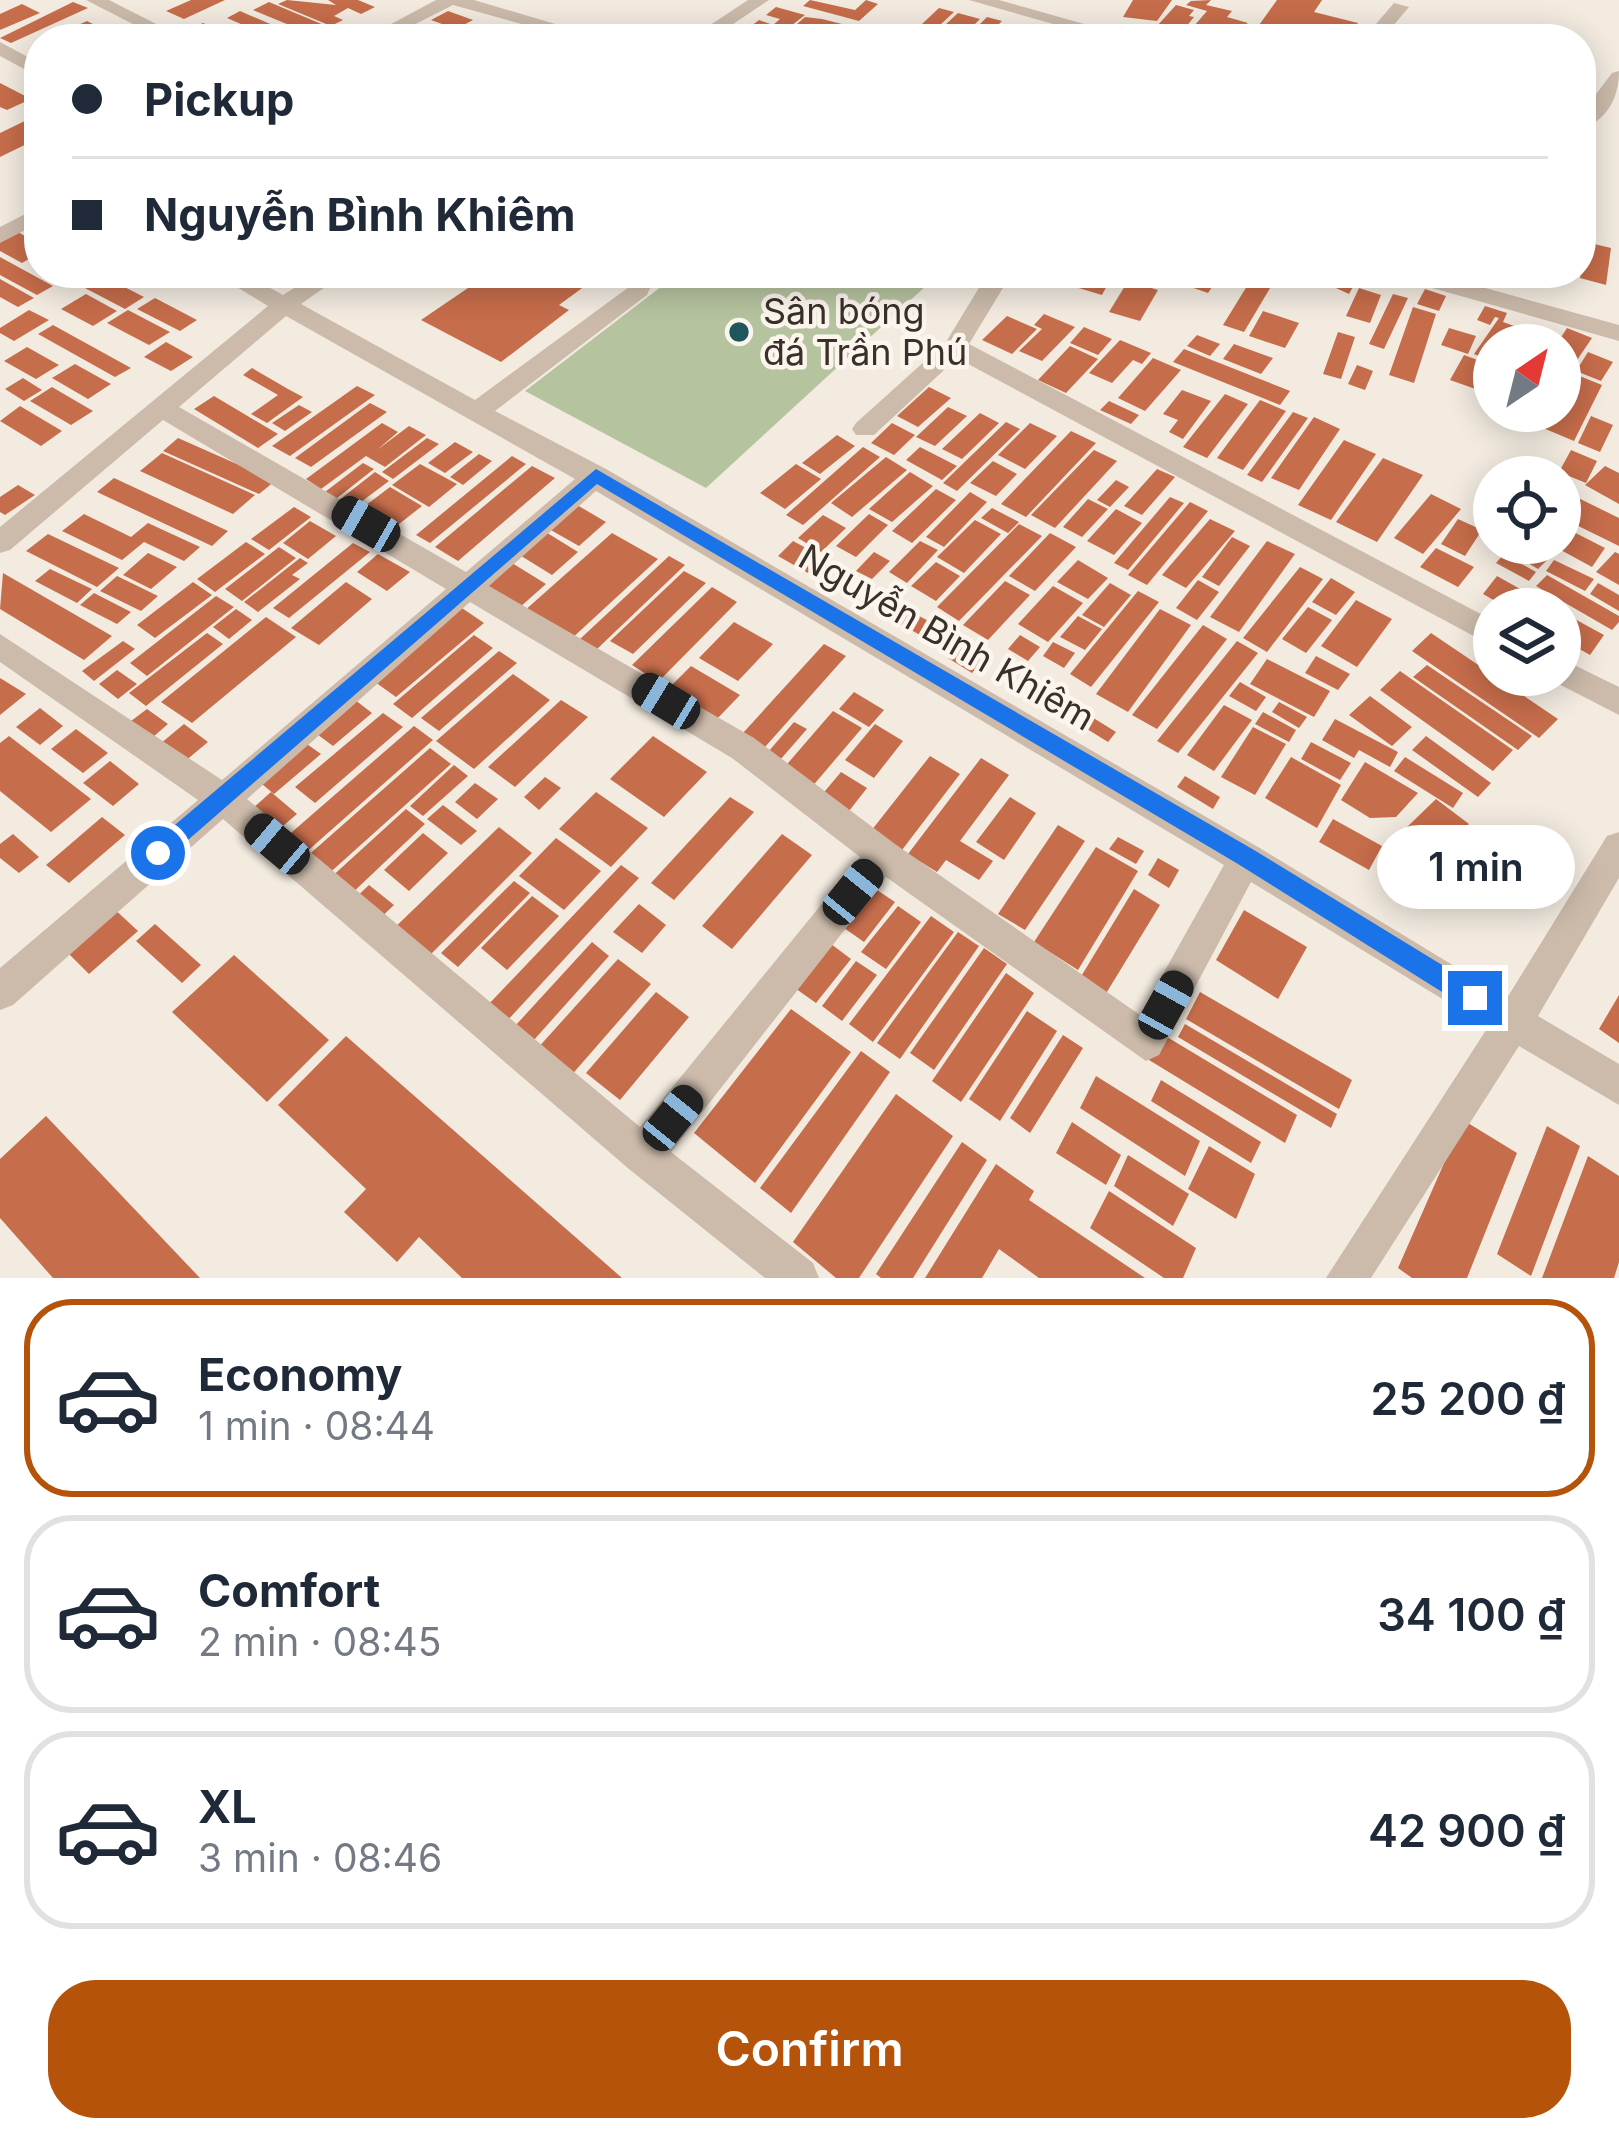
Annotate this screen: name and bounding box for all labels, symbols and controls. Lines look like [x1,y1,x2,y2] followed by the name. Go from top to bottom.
[144,72,294,127] text: Pickup
[144,187,576,242] text: Nguyễn Bình Khiêm
[763,289,967,374] place label: Sân bóng đá Trần Phú
[726,319,752,345] marker: Sân bóng đá Trần Phú
[1473,324,1581,432] north arrow
[1473,324,1581,696] map controls
[1473,456,1581,564] button: locate
[326,490,406,558] car
[791,534,1103,740] street label: Nguyễn Bình Khiêm
[1473,588,1581,696] button: layers
[626,667,706,735] car
[238,807,316,881] car
[1376,824,1574,908] callout: 1 min
[131,826,185,880] route start
[1428,843,1524,890] text: 1 min
[816,853,890,931] car
[1133,965,1199,1045] car
[1448,971,1502,1025] route end
[636,1079,710,1157] car
[54,1344,162,1452] icon: car
[198,1347,402,1402] text: Economy
[1370,1371,1565,1426] text: 25 200 ₫
[198,1402,435,1449] text: 1 min · 08:44
[54,1560,162,1668] icon: car
[198,1563,380,1618] text: Comfort
[1377,1587,1565,1642] text: 34 100 ₫
[198,1618,441,1665] text: 2 min · 08:45
[54,1776,162,1884] icon: car
[198,1779,257,1834] text: XL
[1368,1803,1565,1858] text: 42 900 ₫
[198,1834,442,1881] text: 3 min · 08:46
[48,1980,1571,2118] button: Confirm

